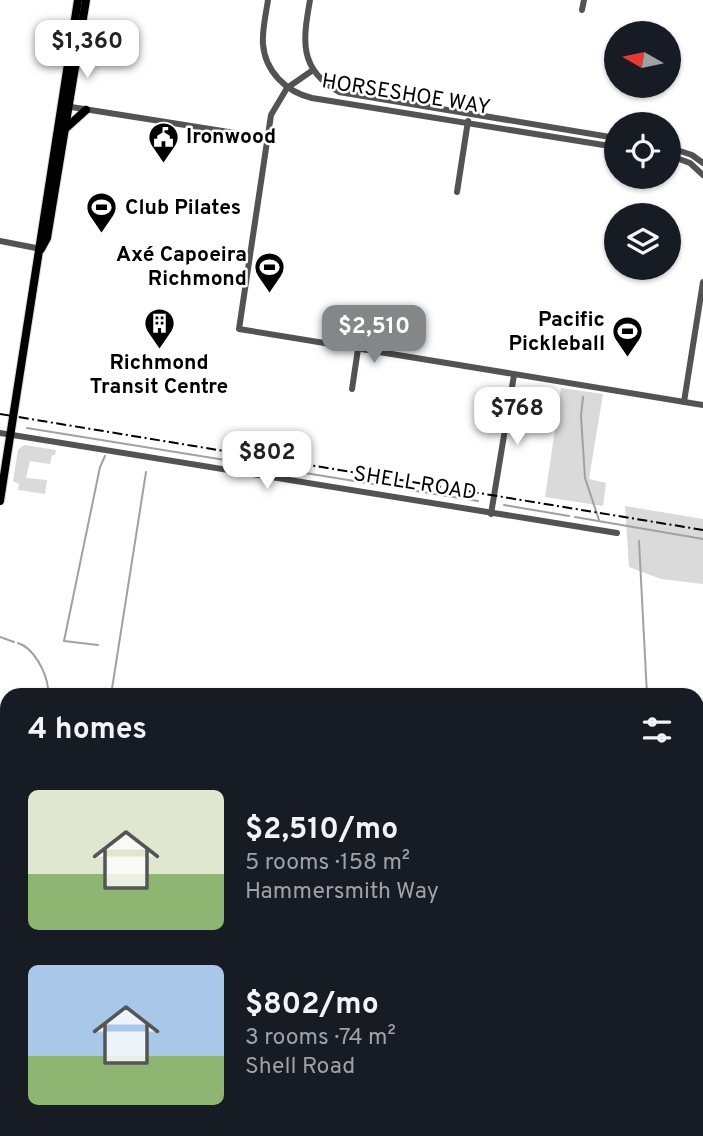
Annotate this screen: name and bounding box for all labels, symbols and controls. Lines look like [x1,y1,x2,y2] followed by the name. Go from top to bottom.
[30,20,144,80] pin: $1,360
[604,21,681,98] north arrow
[604,21,681,280] map controls
[51,28,123,57] text: $1,360
[320,68,492,122] street label: HORSESHOE WAY
[604,112,681,189] button: locate
[146,120,180,164] public building icon: Ironwood
[186,124,276,151] place label: Ironwood
[85,191,119,235] sports icon: Club Pilates
[125,195,241,222] place label: Club Pilates
[604,203,681,280] button: layers
[116,242,247,293] place label: Axé Capoeira Richmond
[253,250,287,294] sports icon: Axé Capoeira Richmond
[142,306,176,350] building icon: Richmond Transit Centre
[317,306,431,365] pin: $2,510
[509,307,605,358] place label: Pacific Pickleball
[338,313,410,342] text: $2,510
[611,315,645,359] sports icon: Pacific Pickleball
[90,350,228,401] place label: Richmond Transit Centre
[476,388,558,447] pin: $768
[490,395,544,424] text: $768
[226,432,308,491] pin: $802
[238,439,296,468] text: $802
[352,461,478,507] street label: SHELL ROAD
[638,711,676,749] icon: filters
[28,712,147,749] text: 4 homes
[245,812,398,849] text: $2,510/mo
[84,818,168,902] icon: home
[245,849,410,878] text: 5 rooms · 158 m²
[245,878,439,907] text: Hammersmith Way
[245,987,379,1024] text: $802/mo
[84,993,168,1077] icon: home
[245,1024,396,1053] text: 3 rooms · 74 m²
[245,1053,355,1082] text: Shell Road

